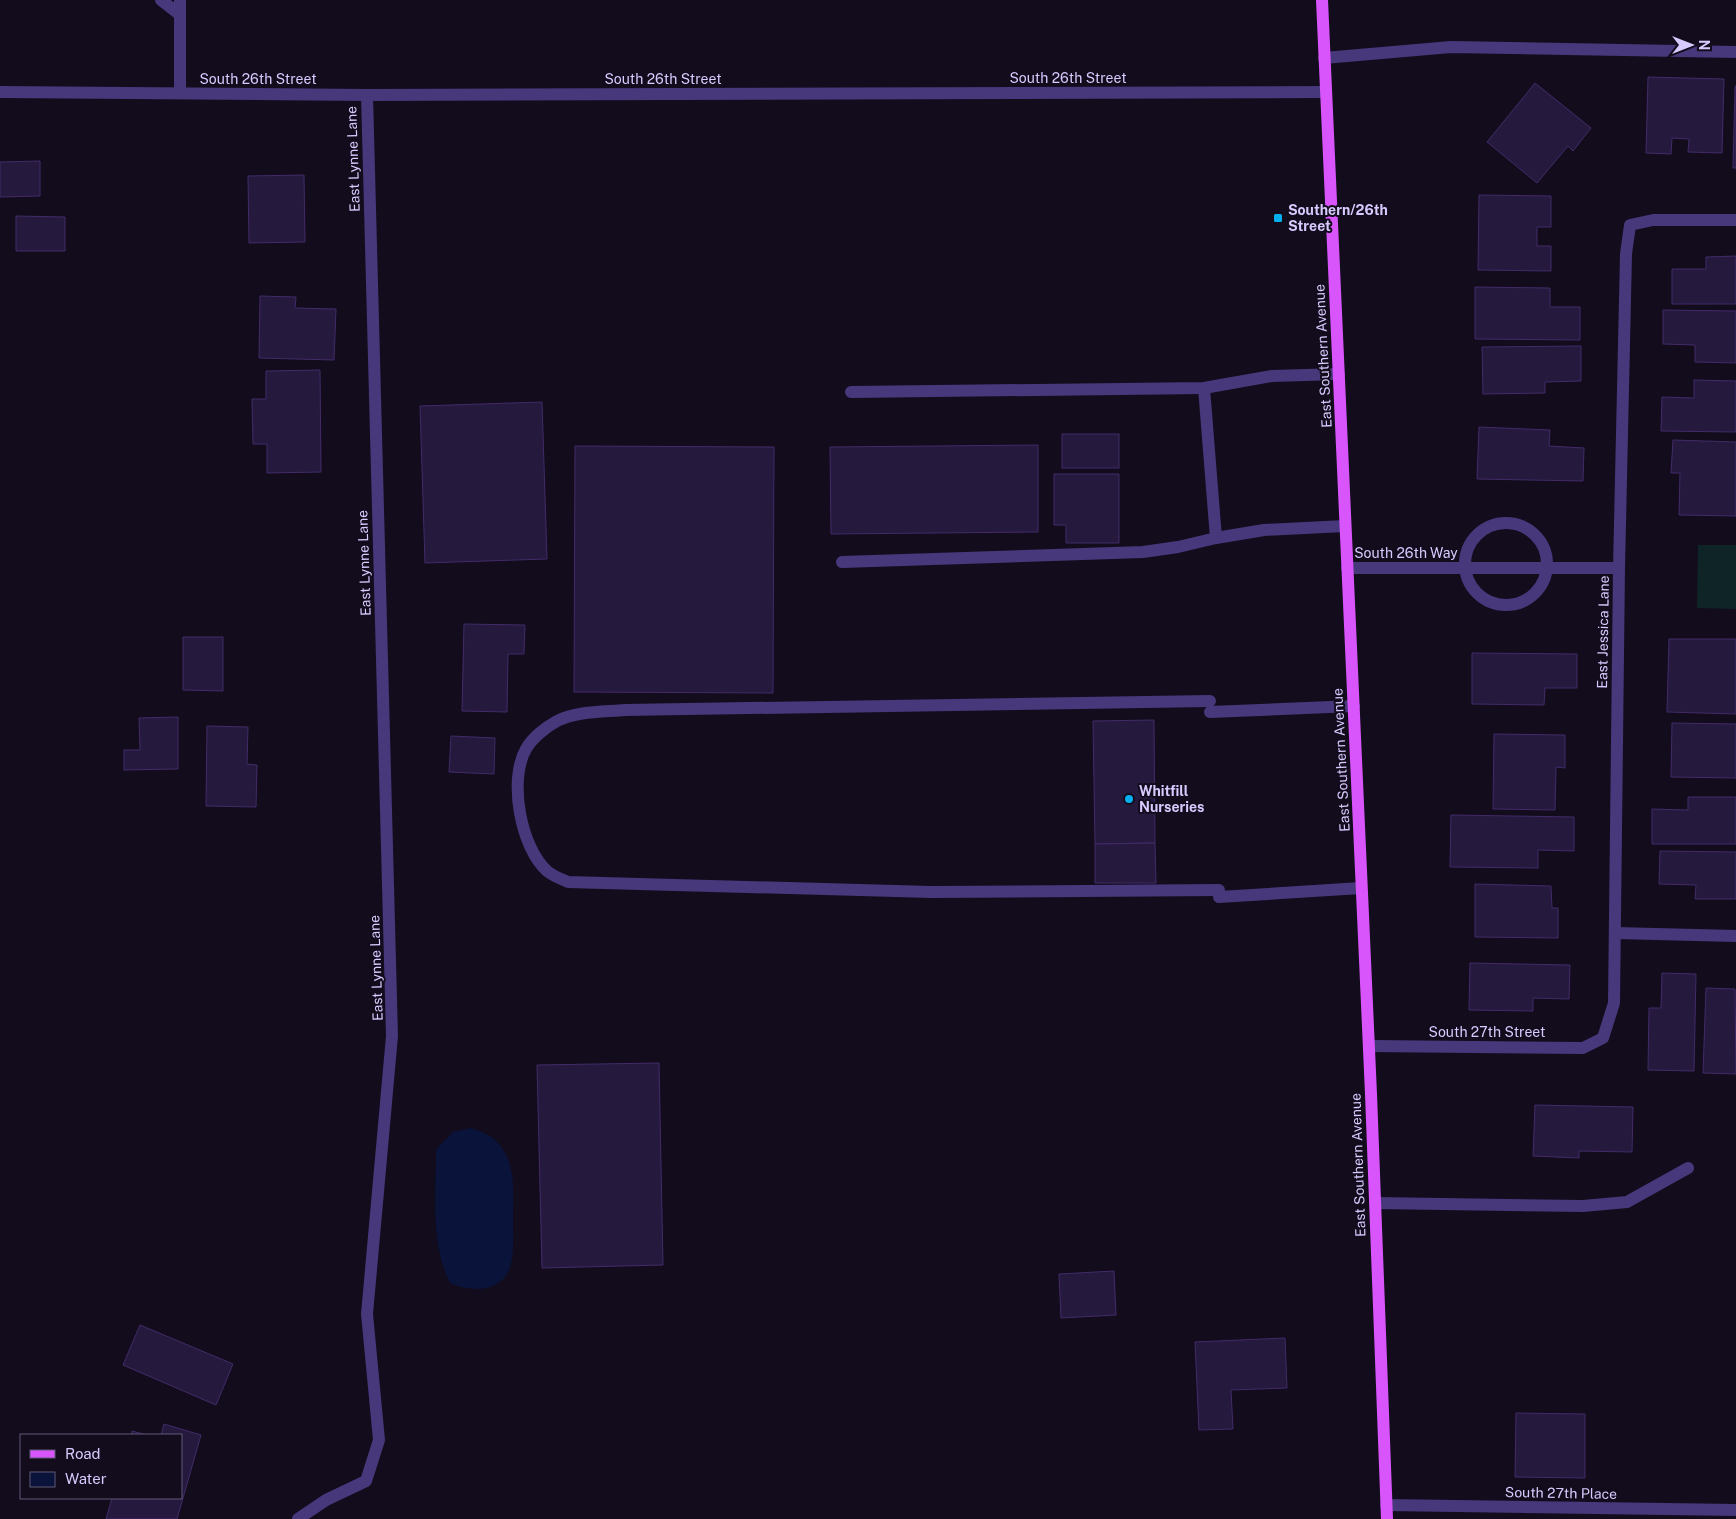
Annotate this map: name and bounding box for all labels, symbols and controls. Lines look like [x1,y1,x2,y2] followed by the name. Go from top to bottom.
[1666,20,1716,70] north arrow
[1696,40,1712,50] text: N
[1009,70,1127,86] street label: South 26th Street
[199,71,317,87] street label: South 26th Street
[604,71,722,87] street label: South 26th Street
[343,106,363,212] street label: East Lynne Lane
[1288,202,1388,234] place label: Southern/26th Street
[1272,212,1284,224] marker: Southern/26th Street
[1311,284,1335,428] street label: East Southern Avenue
[354,510,374,616] street label: East Lynne Lane
[1354,545,1458,561] street label: South 26th Way
[1594,575,1612,689] street label: East Jessica Lane
[1329,688,1353,832] street label: East Southern Avenue
[1139,783,1204,815] place label: Whitfill Nurseries
[1123,793,1135,805] marker: Whitfill Nurseries
[366,915,386,1021] street label: East Lynne Lane
[1429,1024,1545,1040] street label: South 27th Street
[1347,1093,1369,1237] street label: East Southern Avenue
[20,1434,182,1499] legend
[65,1445,101,1462] text: Road
[65,1470,107,1487] text: Water
[1505,1484,1617,1502] street label: South 27th Place

